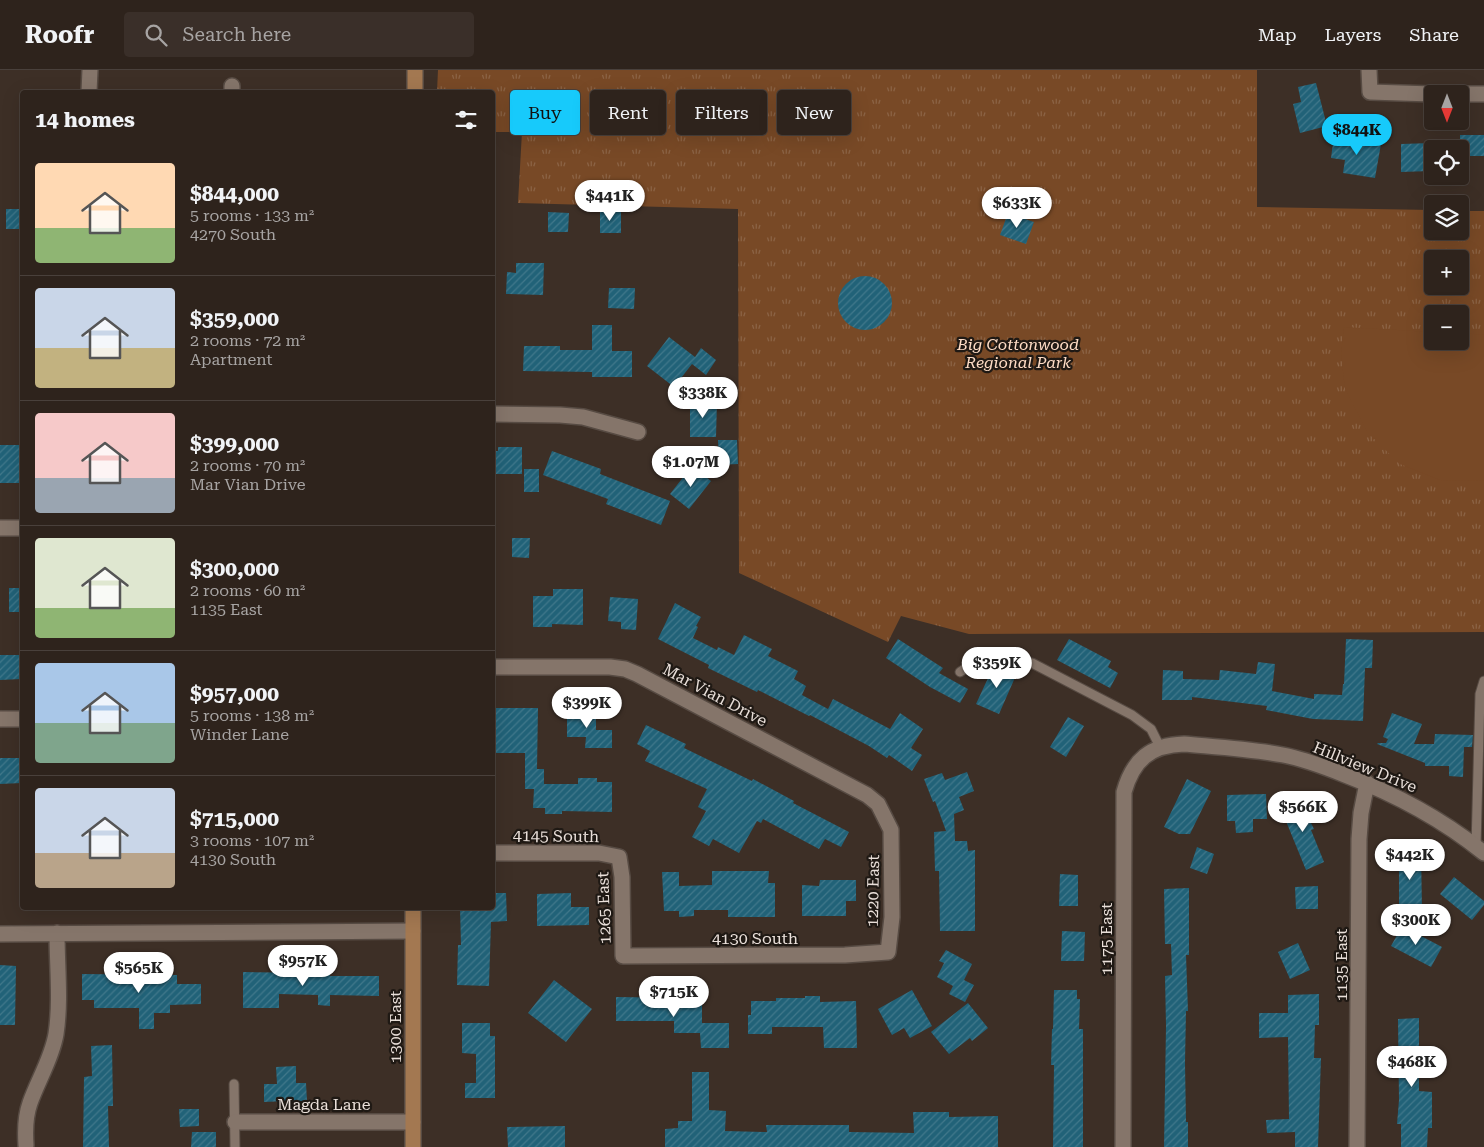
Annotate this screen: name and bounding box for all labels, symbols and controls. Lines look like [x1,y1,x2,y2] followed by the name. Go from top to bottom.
[124,12,474,57] search box
[25,21,94,49] text: Roofr
[142,21,170,49] icon: search
[182,23,291,46] text: Search here
[1258,24,1297,45] text: Map
[1325,24,1381,45] text: Layers
[1409,24,1459,45] text: Share
[1424,85,1469,130] north arrow
[1424,85,1469,350] map controls
[510,90,580,135] chip: Buy
[590,90,666,135] chip: Rent
[676,90,767,135] chip: Filters
[777,90,851,135] chip: New
[452,106,480,134] icon: filters
[35,108,135,132] text: 14 homes
[1322,114,1392,156] pin: $844K
[1333,120,1381,139] text: $844K
[1424,140,1469,185] button: locate
[575,180,645,222] pin: $441K
[190,182,279,206] text: $844,000
[75,183,135,243] icon: home
[586,186,634,205] text: $441K
[982,186,1052,229] pin: $633K
[993,193,1041,212] text: $633K
[1424,195,1469,240] button: layers
[190,206,314,225] text: 5 rooms · 133 m²
[190,225,276,244] text: 4270 South
[1424,250,1469,295] button: +
[1424,305,1469,350] button: −
[190,307,279,331] text: $359,000
[75,308,135,368] icon: home
[190,331,305,350] text: 2 rooms · 72 m²
[956,335,1079,372] park label: Big Cottonwood Regional Park
[190,350,273,369] text: Apartment
[668,376,738,419] pin: $338K
[679,383,727,402] text: $338K
[190,432,279,456] text: $399,000
[75,433,135,493] icon: home
[650,446,732,488] pin: $1.07M
[663,452,719,471] text: $1.07M
[190,456,305,475] text: 2 rooms · 70 m²
[190,475,306,494] text: Mar Vian Drive
[190,557,279,581] text: $300,000
[75,558,135,618] icon: home
[190,581,305,600] text: 2 rooms · 60 m²
[190,600,262,619] text: 1135 East
[962,646,1032,689] pin: $359K
[973,653,1021,672] text: $359K
[660,660,771,731] street label: Mar Vian Drive
[190,682,279,706] text: $957,000
[75,683,135,743] icon: home
[552,686,622,729] pin: $399K
[563,693,611,712] text: $399K
[190,706,314,725] text: 5 rooms · 138 m²
[190,725,289,744] text: Winder Lane
[1310,738,1420,797] street label: Hillview Drive
[1268,790,1338,833] pin: $566K
[1279,797,1327,816] text: $566K
[190,807,279,831] text: $715,000
[75,808,135,868] icon: home
[513,826,599,846] street label: 4145 South
[190,831,314,850] text: 3 rooms · 107 m²
[1375,838,1445,881] pin: $442K
[1386,845,1434,864] text: $442K
[190,850,276,869] text: 4130 South
[863,855,883,927] street label: 1220 East
[593,871,615,945] street label: 1265 East
[1097,903,1116,975] street label: 1175 East
[1381,904,1451,946] pin: $300K
[1392,910,1440,929] text: $300K
[712,929,798,948] street label: 4130 South
[1332,929,1351,1001] street label: 1135 East
[268,944,338,987] pin: $957K
[279,951,327,970] text: $957K
[104,952,174,994] pin: $565K
[115,958,163,977] text: $565K
[639,976,709,1018] pin: $715K
[650,982,698,1001] text: $715K
[386,991,405,1063] street label: 1300 East
[1377,1046,1447,1088] pin: $468K
[1388,1052,1436,1071] text: $468K
[277,1095,371,1114] street label: Magda Lane

